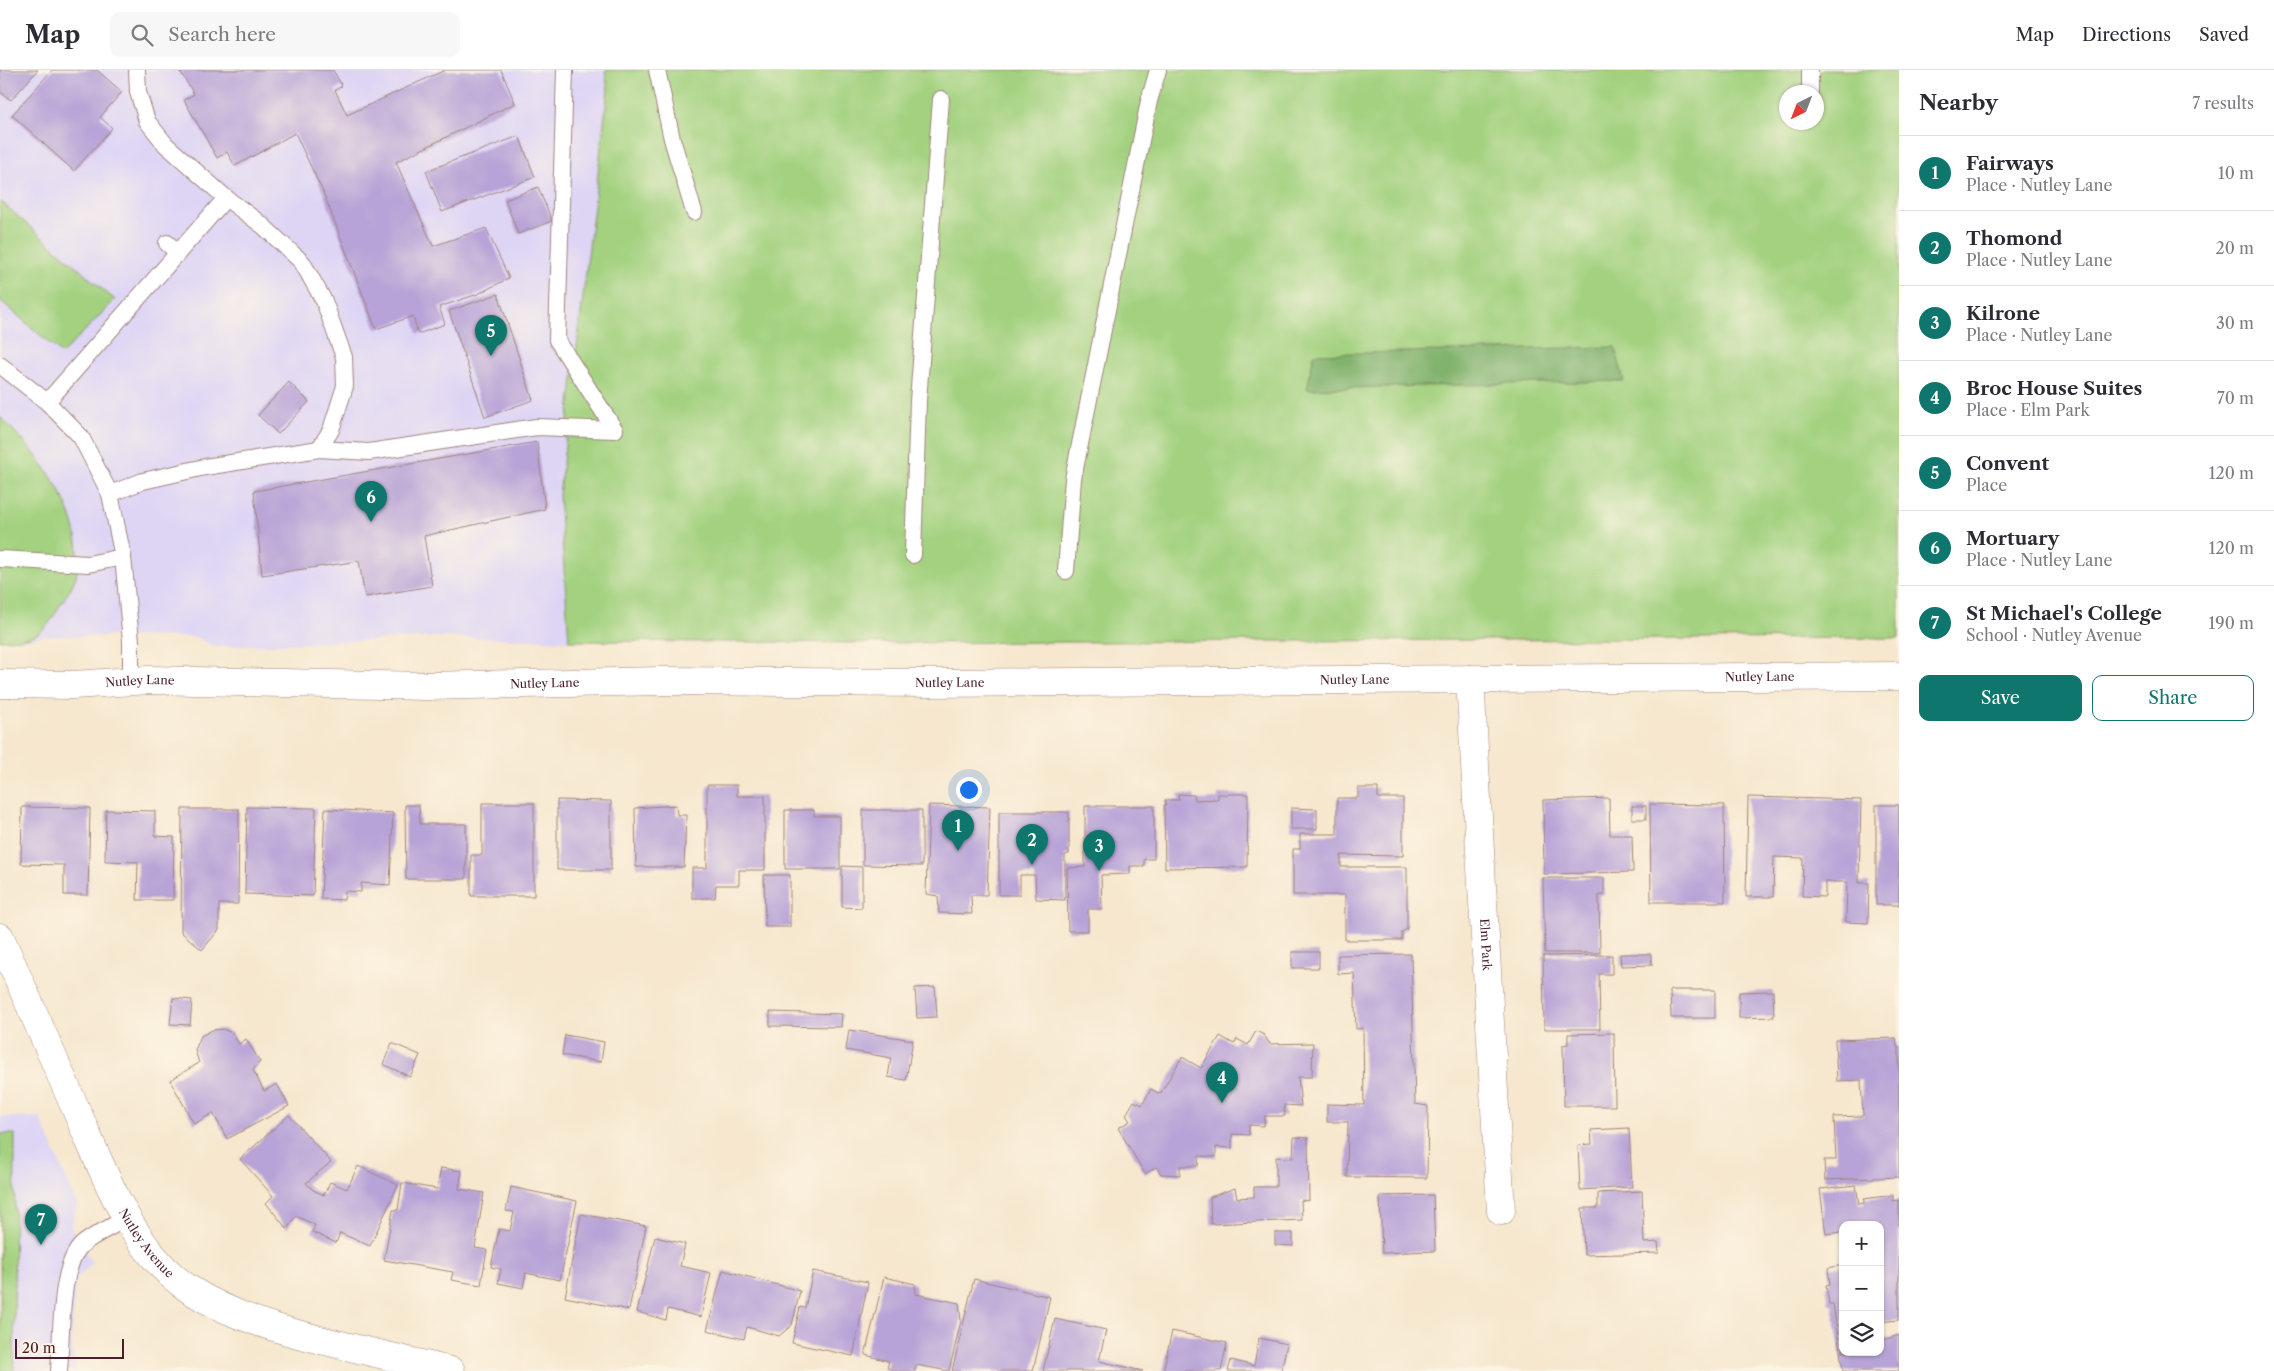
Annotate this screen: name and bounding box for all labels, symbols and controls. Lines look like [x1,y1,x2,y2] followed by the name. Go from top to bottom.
[110,12,460,57] search box
[25,20,80,49] text: Map
[128,21,156,49] icon: search
[168,23,276,46] text: Search here
[2015,24,2054,46] text: Map
[2082,24,2171,46] text: Directions
[2199,24,2249,46] text: Saved
[1779,85,1824,130] north arrow
[1919,90,1998,115] text: Nearby
[2192,93,2254,113] text: 7 results
[1966,152,2054,175] text: Fairways
[1931,163,1939,183] text: 1
[2218,163,2254,183] text: 10 m
[1966,175,2112,195] text: Place · Nutley Lane
[1966,227,2062,250] text: Thomond
[1930,238,1940,258] text: 2
[2215,238,2254,258] text: 20 m
[1966,250,2112,270] text: Place · Nutley Lane
[1966,302,2040,325] text: Kilrone
[1930,313,1940,333] text: 3
[2216,313,2254,333] text: 30 m
[475,315,507,356] pin: 5
[1966,325,2112,345] text: Place · Nutley Lane
[1966,377,2142,400] text: Broc House Suites
[1930,388,1940,408] text: 4
[2217,388,2254,408] text: 70 m
[1966,400,2090,420] text: Place · Elm Park
[1966,452,2049,475] text: Convent
[1931,463,1939,483] text: 5
[2209,463,2254,483] text: 120 m
[1966,475,2007,495] text: Place
[355,481,387,522] pin: 6
[1966,527,2059,550] text: Mortuary
[1930,538,1940,558] text: 6
[2209,538,2254,558] text: 120 m
[1966,550,2112,570] text: Place · Nutley Lane
[1966,602,2162,625] text: St Michael's College
[1931,613,1939,633] text: 7
[2209,613,2254,633] text: 190 m
[1966,625,2142,645] text: School · Nutley Avenue
[1725,669,1795,684] street label: Nutley Lane
[105,672,175,690] street label: Nutley Lane
[1320,672,1390,687] street label: Nutley Lane
[510,675,580,691] street label: Nutley Lane
[915,675,985,690] street label: Nutley Lane
[1919,675,2082,721] button: Save
[2092,675,2254,721] button: Share
[956,777,982,803] your location
[942,810,974,851] pin: 1
[1016,824,1048,865] pin: 2
[1083,830,1115,871] pin: 3
[1477,918,1495,972] street label: Elm Park
[1206,1062,1238,1103] pin: 4
[25,1204,57,1245] pin: 7
[116,1205,177,1281] street label: Nutley Avenue
[1839,1221,1884,1356] map controls
[1839,1221,1884,1266] button: +
[1839,1266,1884,1311] button: −
[1839,1311,1884,1356] button: layers
[15,1336,124,1359] scale bar
[22,1339,56,1357] text: 20 m

